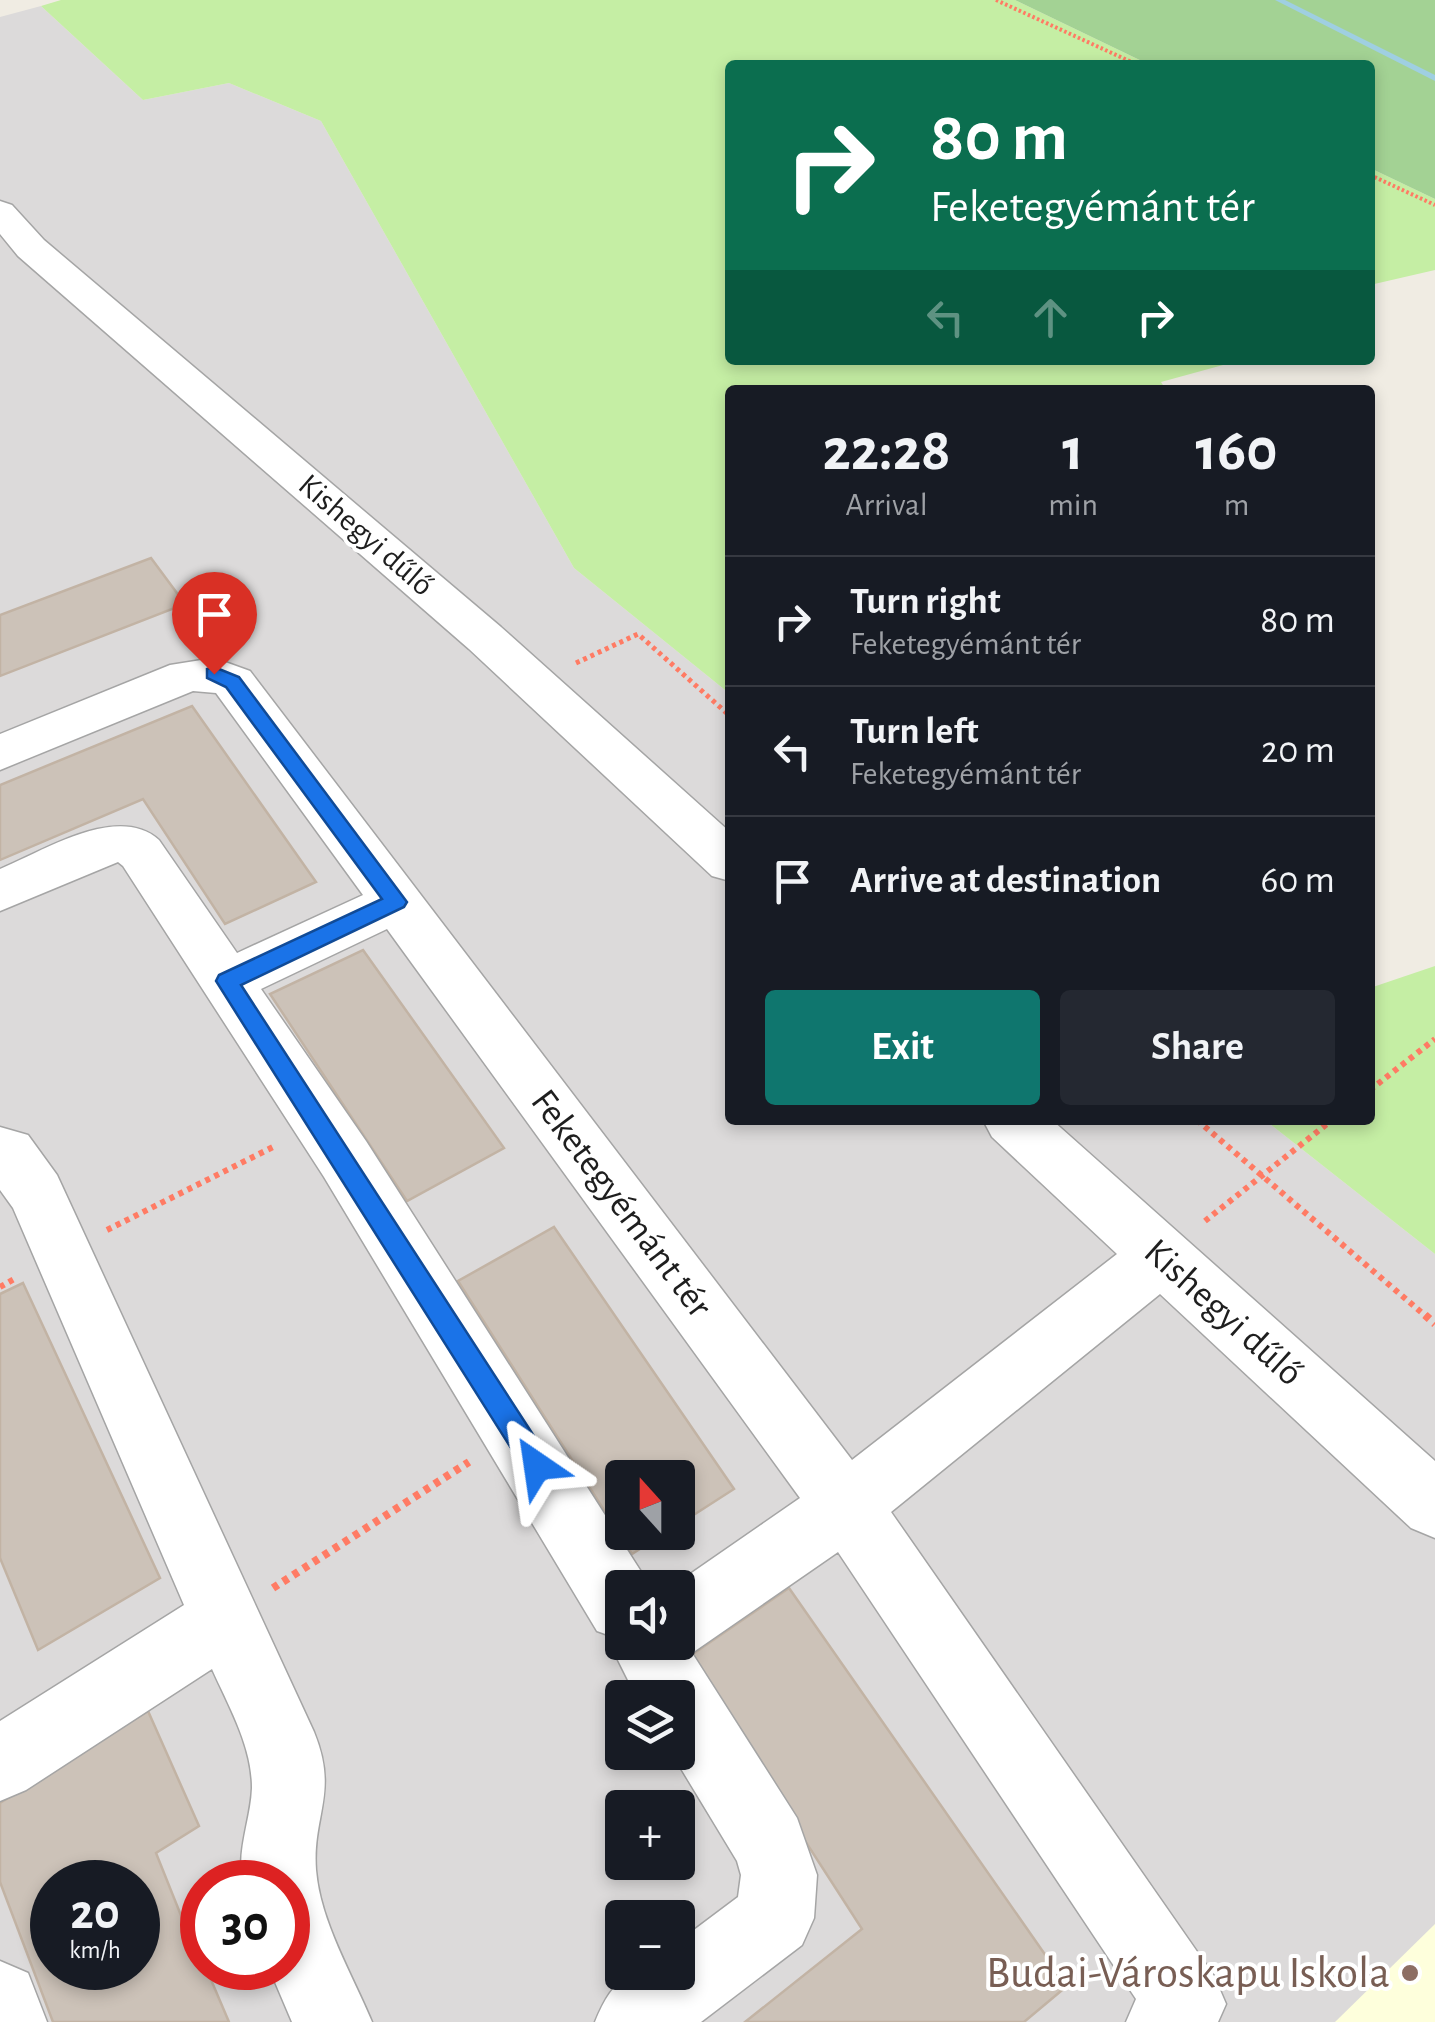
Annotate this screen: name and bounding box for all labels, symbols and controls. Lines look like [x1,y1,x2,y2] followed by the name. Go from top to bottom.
[765,100,895,230] icon: right
[930,103,1068,173] text: 80 m
[930,185,1255,230] text: Feketegyémánt tér
[918,290,973,345] icon: left
[1023,290,1078,345] icon: ahead
[1128,290,1183,345] icon: right
[823,421,951,481] text: 22:28
[1062,421,1084,481] text: 1
[1196,421,1277,481] text: 160
[293,468,439,602] street label: Kishegyi dűlő
[845,489,928,521] text: Arrival
[1048,489,1098,521] text: min
[1224,489,1249,521] text: m
[172,572,257,675] pin
[850,583,1000,621] text: Turn right
[187,587,242,642] icon: arrive
[765,594,820,649] icon: right
[1260,602,1335,640] text: 80 m
[850,628,1081,660] text: Feketegyémánt tér
[850,713,978,751] text: Turn left
[765,724,820,779] icon: left
[1261,732,1335,770] text: 20 m
[850,758,1081,790] text: Feketegyémánt tér
[765,854,820,909] icon: arrive
[850,862,1161,900] text: Arrive at destination
[1260,862,1335,900] text: 60 m
[765,990,1040,1105] button: Exit
[1060,990,1335,1105] button: Share
[523,1083,719,1326] street label: Feketegyémánt tér
[1137,1233,1309,1393] street label: Kishegyi dűlő
[485,1414,589,1518] position arrow
[605,1460,695,1550] north arrow
[605,1460,695,1990] map controls
[605,1570,695,1660] button: sound
[605,1680,695,1770] button: layers
[605,1790,695,1880] button: +
[180,1860,310,1990] speed limit sign: 30
[70,1888,120,1938] text: 20
[605,1900,695,1990] button: −
[69,1938,121,1963] text: km/h
[986,1951,1390,1996] place label: Budai-Városkapu Iskola
[1399,1962,1421,1984] marker: Budai-Városkapu Iskola

